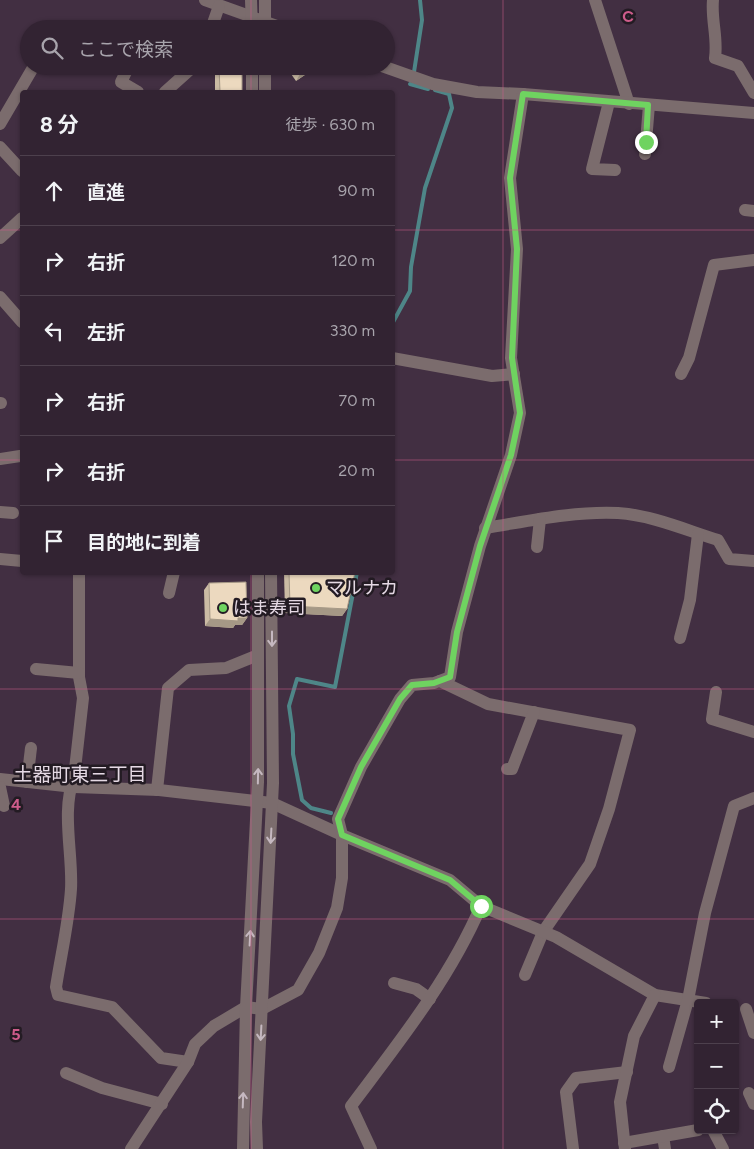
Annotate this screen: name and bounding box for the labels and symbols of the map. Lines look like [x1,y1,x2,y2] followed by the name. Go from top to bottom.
[622,7,634,26] text: C
[635,131,658,154] route end
[326,577,398,599] place label: マルナカ
[310,582,322,594] marker: マルナカ
[233,597,305,619] place label: はま寿司
[217,602,229,614] marker: はま寿司
[267,630,277,646] one-way arrow
[13,763,147,786] district label: 土器町東三丁目
[253,768,263,784] one-way arrow
[11,795,21,814] text: 4
[266,828,275,844] one-way arrow
[470,895,493,918] route start
[245,930,254,946] one-way arrow
[11,1025,21,1044] text: 5
[257,1025,266,1041] one-way arrow
[238,1093,248,1109] one-way arrow

